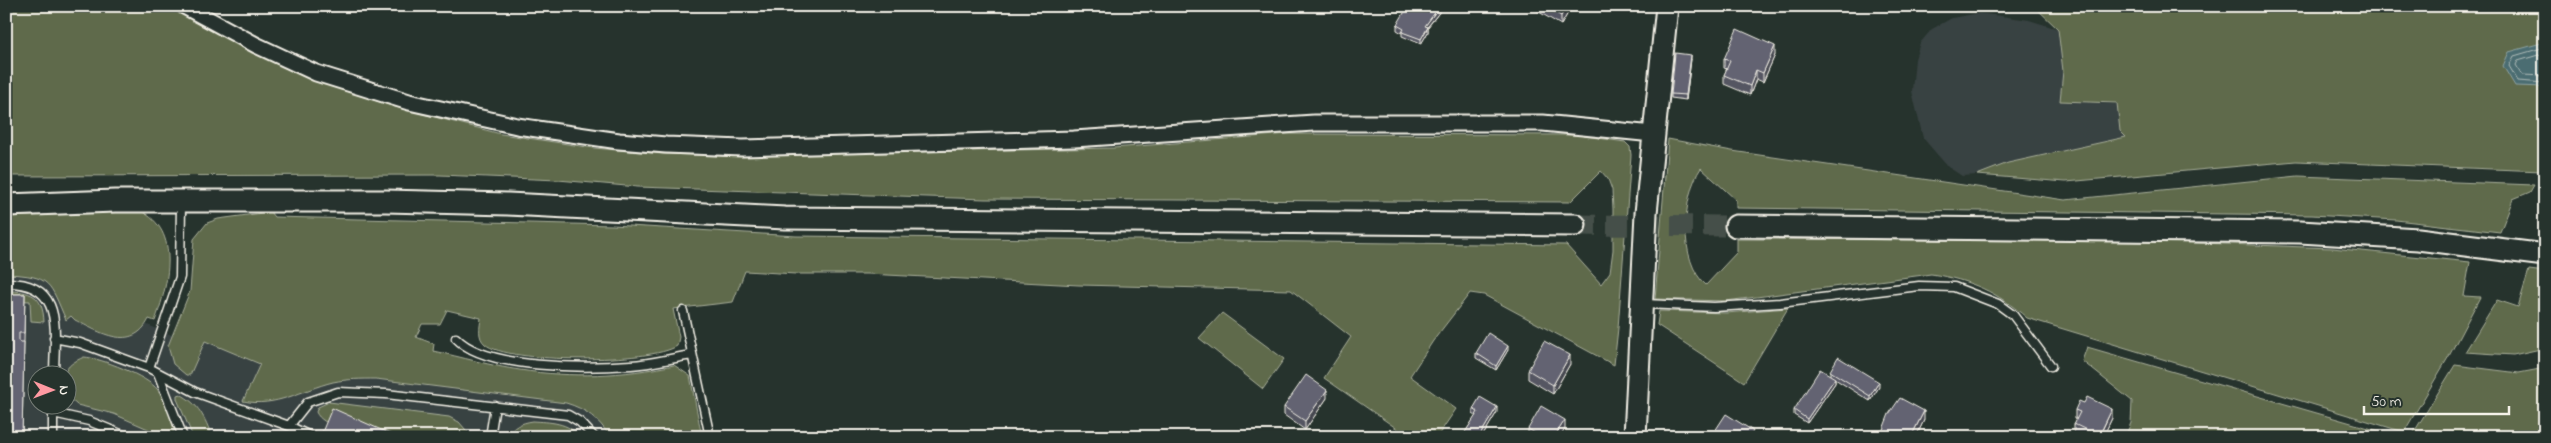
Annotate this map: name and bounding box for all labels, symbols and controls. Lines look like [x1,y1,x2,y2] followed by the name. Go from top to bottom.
[28,366,78,416] north arrow
[2364,383,2508,415] scale bar
[53,385,74,395] text: N
[2371,391,2402,413] text: 50 m

